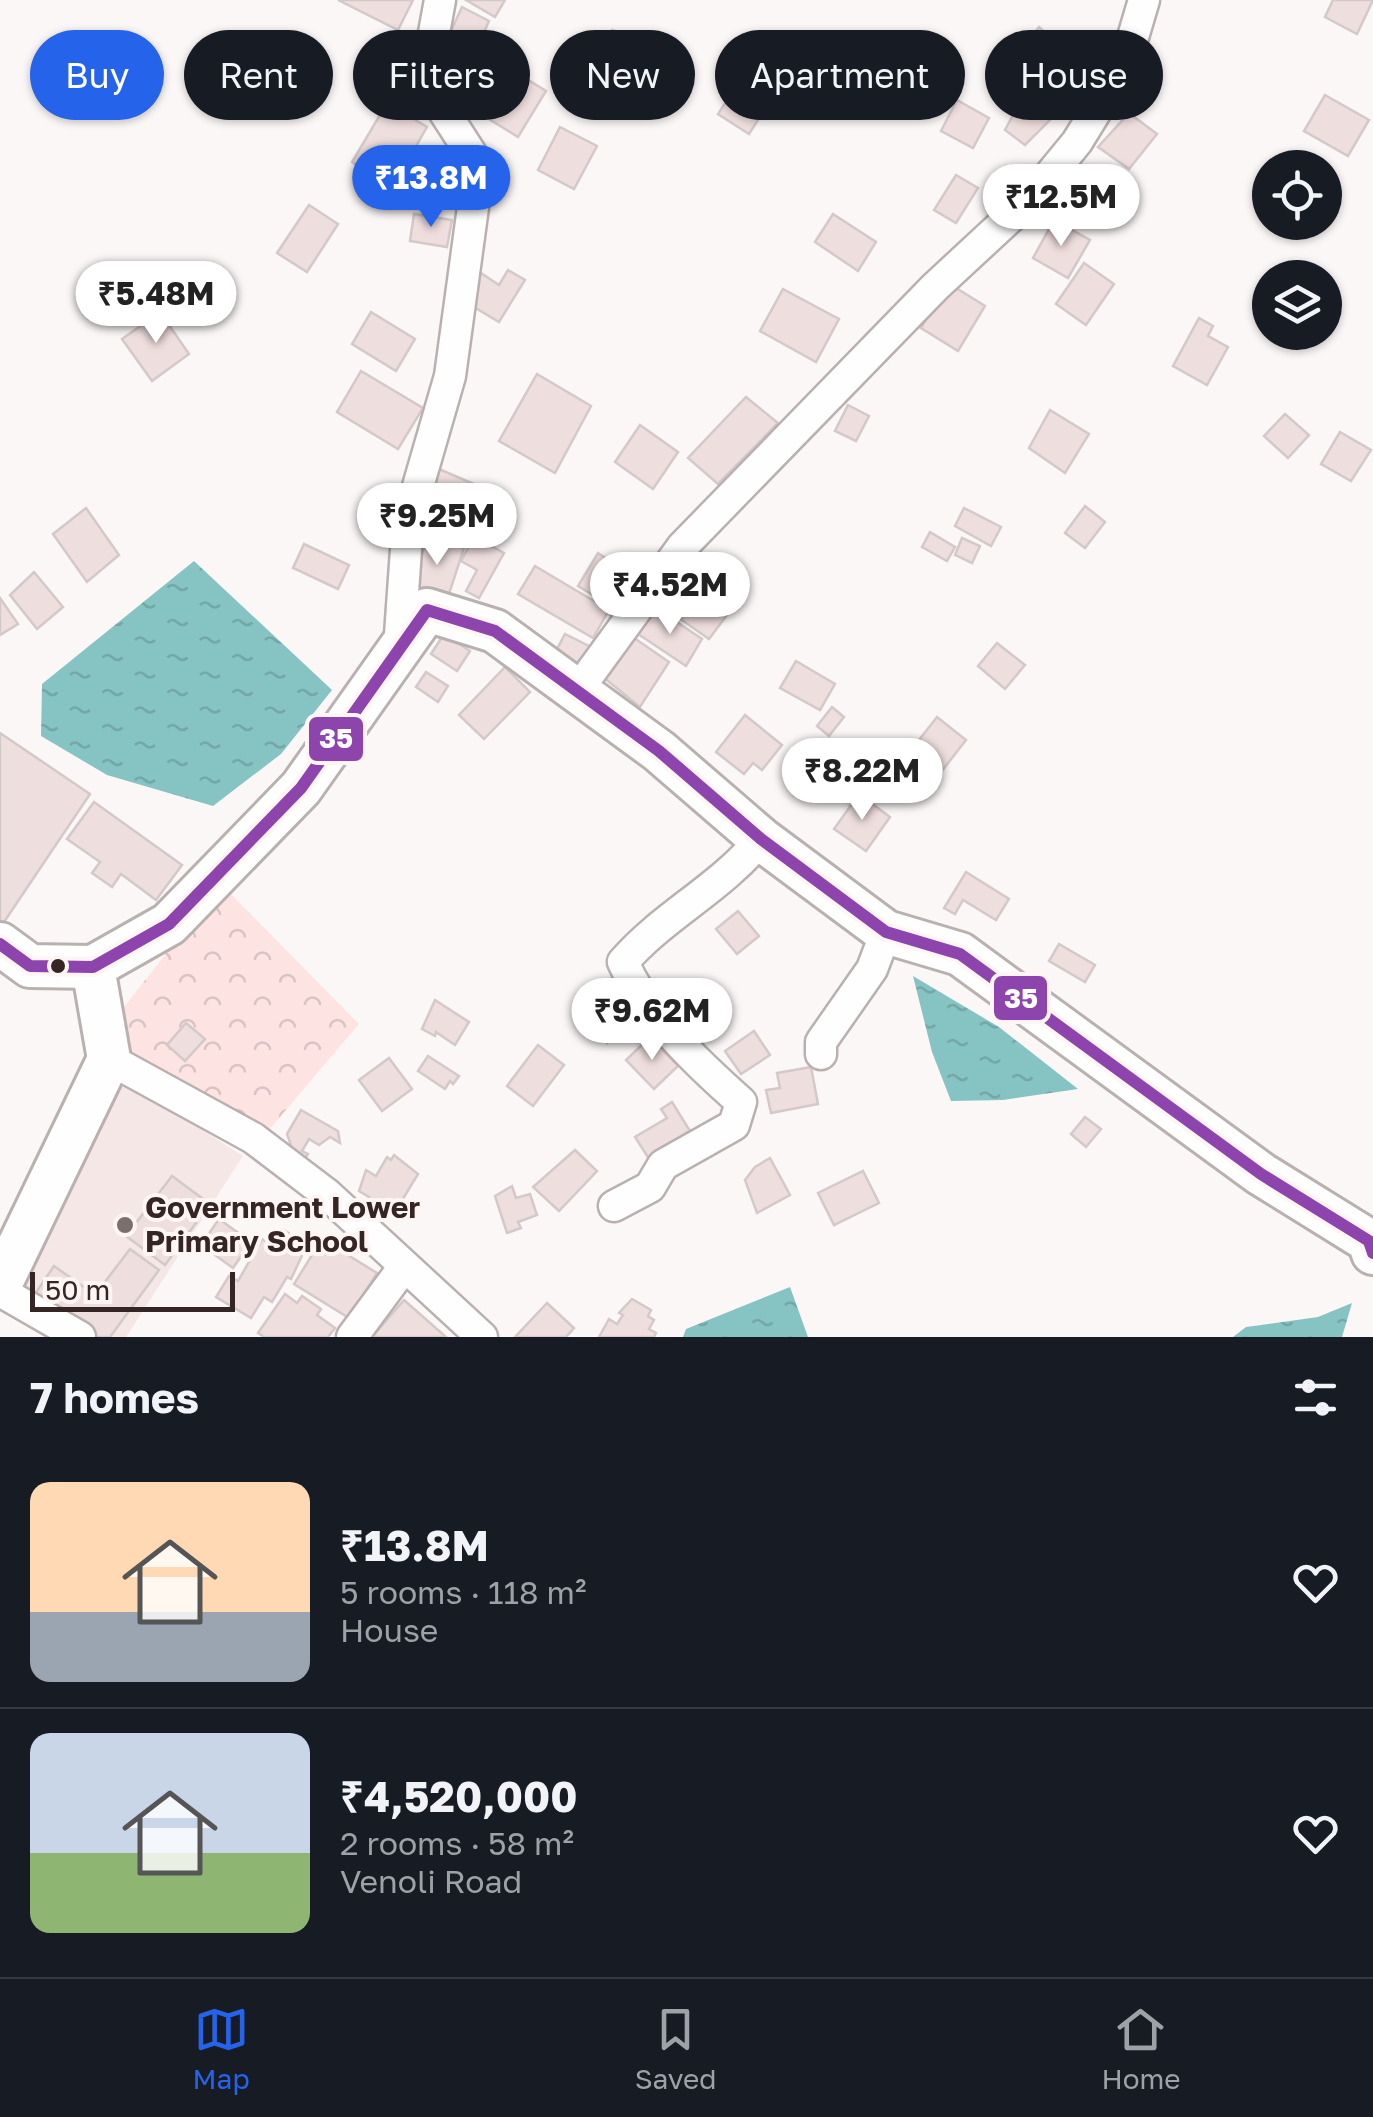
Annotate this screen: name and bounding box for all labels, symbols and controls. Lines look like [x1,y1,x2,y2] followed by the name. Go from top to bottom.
[30,30,164,120] chip: Buy
[184,30,333,120] chip: Rent
[353,30,530,120] chip: Filters
[550,30,695,120] chip: New
[715,30,965,120] chip: Apartment
[985,30,1163,120] chip: House
[350,145,512,230] pin: ₹13.8M
[1252,150,1342,350] map controls
[1252,150,1342,240] button: locate
[374,158,488,196] text: ₹13.8M
[980,164,1142,249] pin: ₹12.5M
[1005,177,1117,215] text: ₹12.5M
[1252,260,1342,350] button: layers
[75,261,237,346] pin: ₹5.48M
[97,274,215,312] text: ₹5.48M
[356,483,518,568] pin: ₹9.25M
[379,496,495,534] text: ₹9.25M
[589,552,751,637] pin: ₹4.52M
[612,565,728,603] text: ₹4.52M
[307,715,365,763] line badge: 35
[319,721,353,754] text: 35
[781,738,943,823] pin: ₹8.22M
[804,751,920,789] text: ₹8.22M
[48,956,68,976] unlabelled marker
[992,974,1049,1022] line badge: 35
[571,978,733,1063] pin: ₹9.62M
[1004,981,1038,1014] text: 35
[593,991,711,1029] text: ₹9.62M
[145,1189,420,1259] place label: Government Lower Primary School
[114,1214,136,1236] marker: Government Lower Primary School
[30,1267,235,1312] scale bar
[45,1273,110,1306] text: 50 m
[1288,1370,1343,1425] icon: filters
[30,1372,199,1422] text: 7 homes
[340,1520,489,1570] text: ₹13.8M
[110,1522,230,1642] icon: home
[1288,1555,1343,1610] icon: heart
[340,1573,586,1611] text: 5 rooms · 118 m²
[340,1611,438,1649] text: House
[340,1771,578,1821] text: ₹4,520,000
[110,1773,230,1893] icon: home
[1288,1806,1343,1861] icon: heart
[340,1824,574,1862] text: 2 rooms · 58 m²
[340,1862,522,1900] text: Venoli Road
[193,2002,250,2095] tab: Map
[635,2002,716,2095] tab: Saved
[1101,2002,1181,2095] tab: Home

